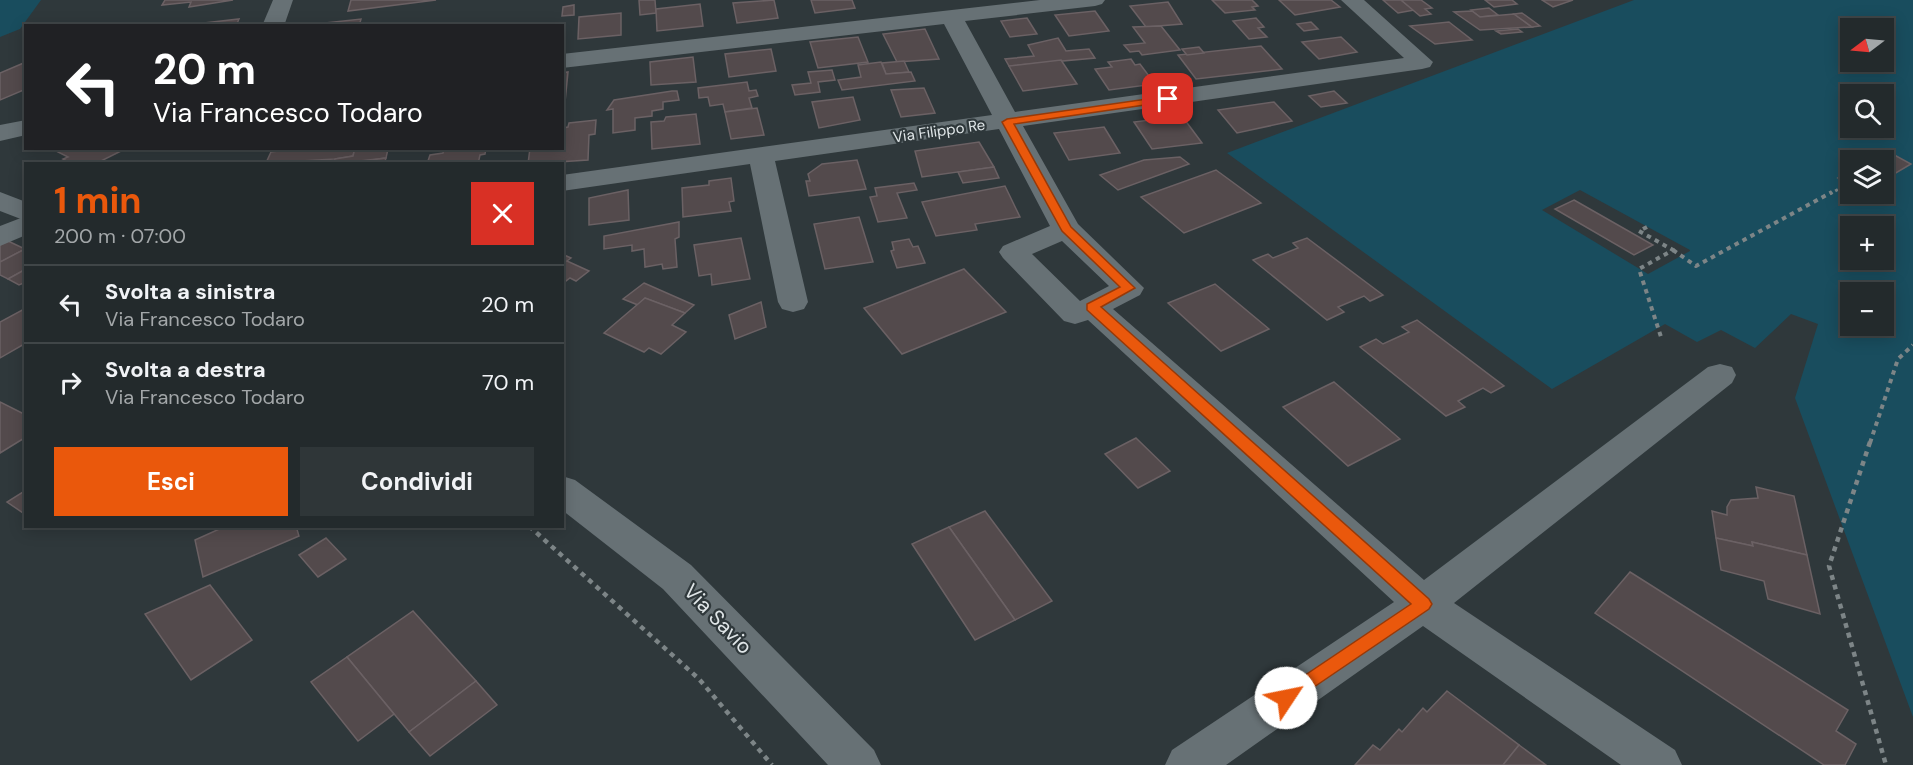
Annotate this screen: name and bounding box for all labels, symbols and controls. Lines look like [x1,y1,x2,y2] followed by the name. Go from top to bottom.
[1840,18,1894,72] north arrow
[1840,18,1894,336] map controls
[153,42,256,97] text: 20 m
[54,48,132,126] icon: left
[1142,73,1193,124] pin
[1151,82,1184,115] icon: arrive
[1840,84,1894,138] button: search
[153,95,423,130] text: Via Francesco Todaro
[892,115,986,147] street label: Via Filippo Re
[1840,150,1894,204] button: layers
[54,177,142,224] text: 1 min
[471,182,534,245] button: close
[1840,216,1894,270] button: +
[54,223,186,249] text: 200 m · 07:00
[105,277,275,306] text: Svolta a sinistra
[1840,282,1894,336] button: −
[54,288,87,321] icon: left
[481,290,534,319] text: 20 m
[105,306,305,332] text: Via Francesco Todaro
[105,355,266,384] text: Svolta a destra
[54,366,87,399] icon: right
[482,368,534,397] text: 70 m
[105,384,305,410] text: Via Francesco Todaro
[54,447,288,516] button: Esci
[300,447,534,516] button: Condividi
[677,578,759,660] street label: Via Savio
[1254,666,1318,730] position arrow

